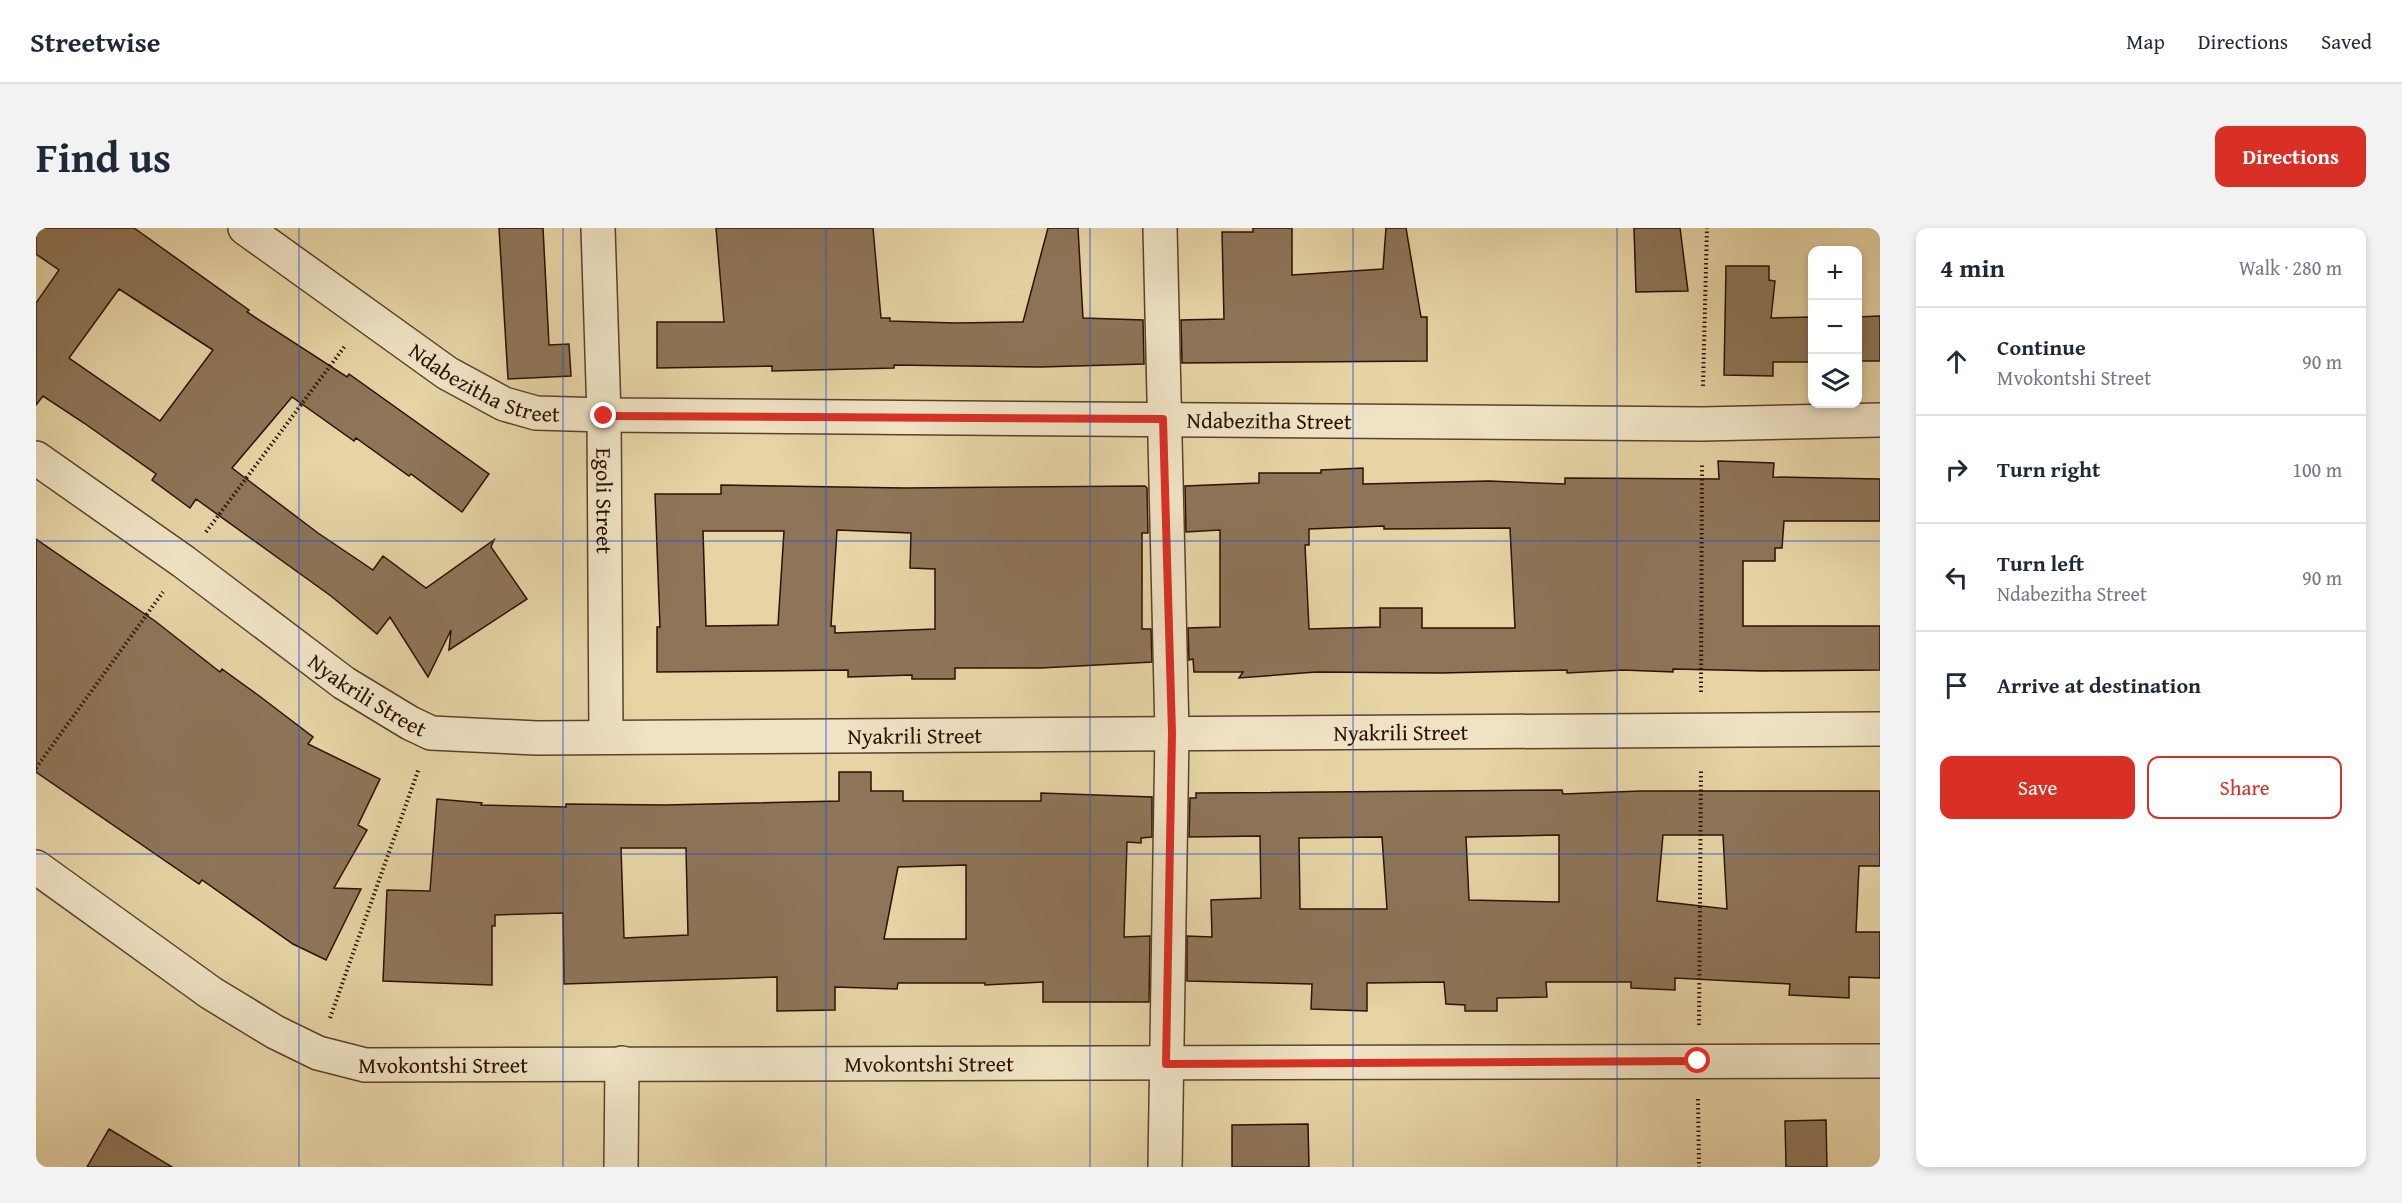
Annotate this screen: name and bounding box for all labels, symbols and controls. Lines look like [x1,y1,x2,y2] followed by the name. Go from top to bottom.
[30,21,160,62] text: Streetwise
[2126,26,2165,57] text: Map
[2198,26,2288,57] text: Directions
[2321,26,2372,57] text: Saved
[36,126,171,187] text: Find us
[2215,126,2366,187] button: Directions
[1808,246,1862,408] map controls
[1808,246,1862,300] button: +
[1940,248,2005,287] text: 4 min
[2239,253,2342,282] text: Walk · 280 m
[1808,300,1862,354] button: −
[1997,331,2086,363] text: Continue
[403,335,560,430] street label: Ndabezitha Street
[1940,345,1973,378] icon: ahead
[2302,347,2342,376] text: 90 m
[1808,354,1862,408] button: layers
[1997,363,2151,392] text: Mvokontshi Street
[590,402,616,428] route end
[1186,404,1352,437] street label: Ndabezitha Street
[588,448,621,554] street label: Egoli Street
[1940,453,1973,486] icon: right
[1997,453,2100,485] text: Turn right
[2292,455,2342,484] text: 100 m
[1997,547,2084,579] text: Turn left
[1940,561,1973,594] icon: left
[2302,563,2342,592] text: 90 m
[1997,579,2147,608] text: Ndabezitha Street
[302,646,432,745] street label: Nyakrili Street
[1940,669,1973,702] icon: arrive
[1997,669,2201,701] text: Arrive at destination
[1333,716,1469,749] street label: Nyakrili Street
[847,719,983,752] street label: Nyakrili Street
[1940,756,2135,819] button: Save
[2147,756,2342,819] button: Share
[844,1047,1014,1080] street label: Mvokontshi Street
[1684,1047,1710,1073] route start
[358,1049,528,1081] street label: Mvokontshi Street

